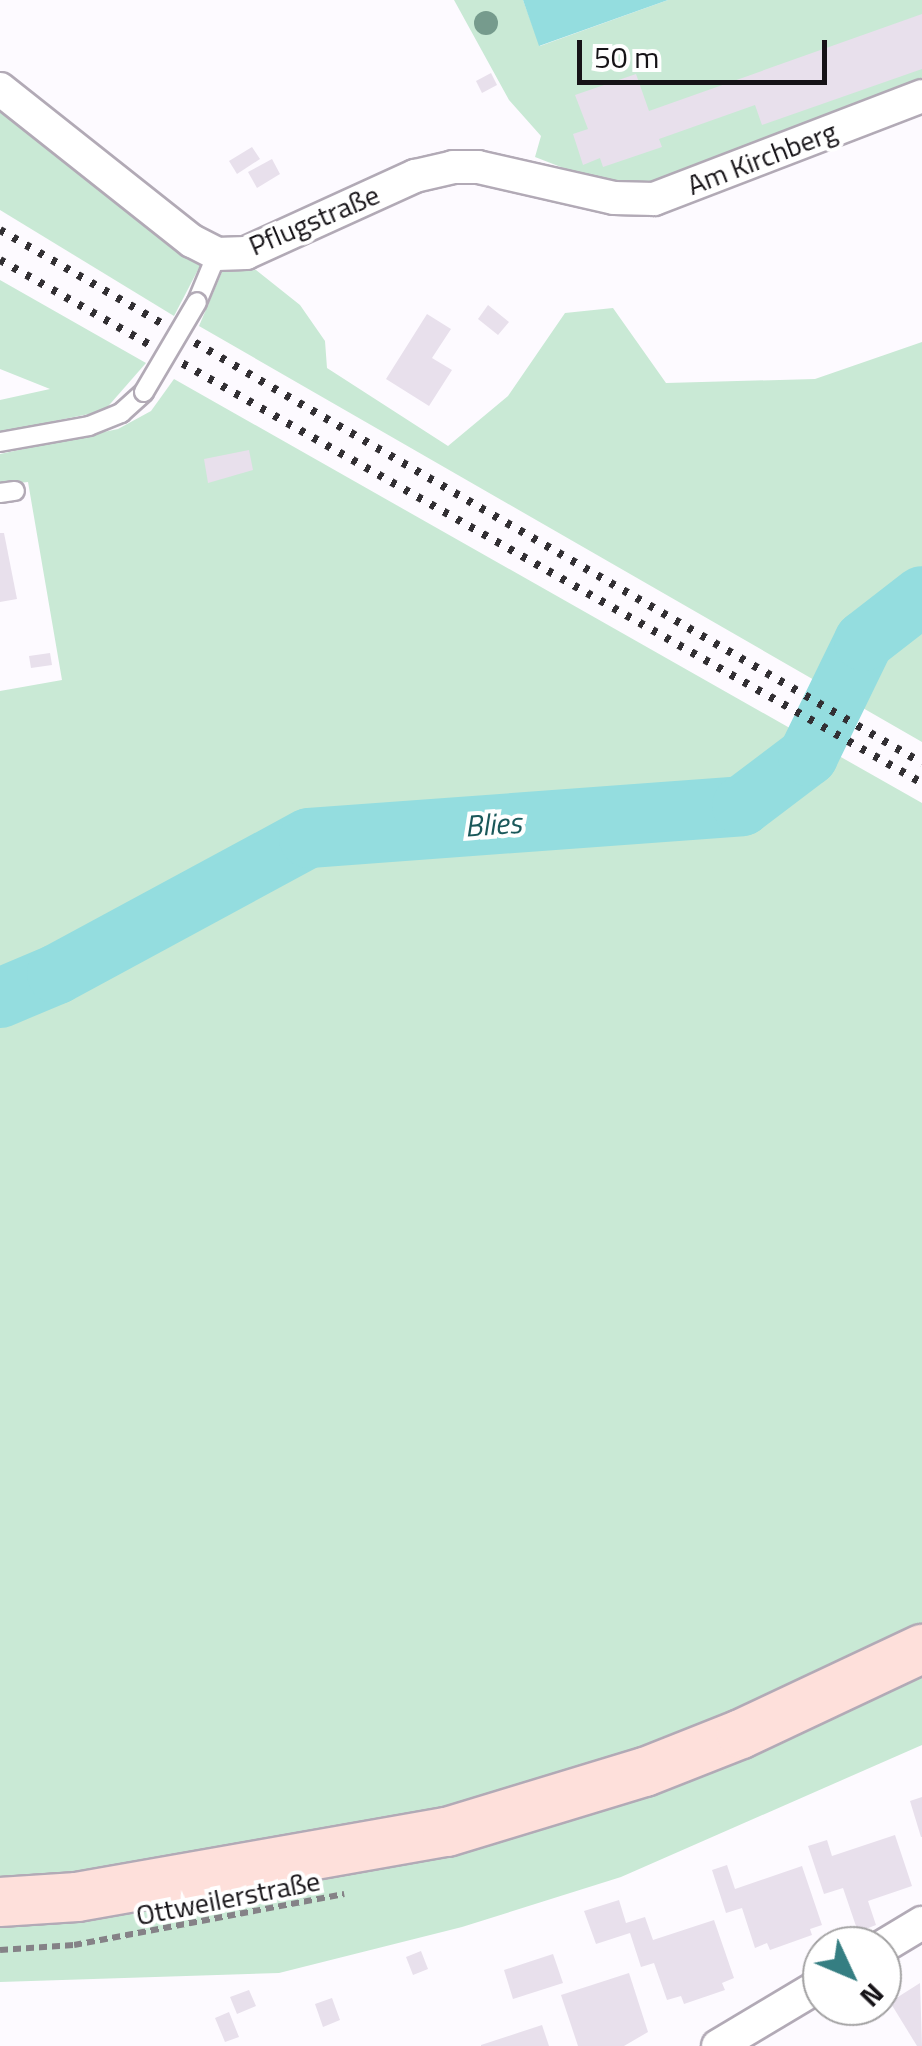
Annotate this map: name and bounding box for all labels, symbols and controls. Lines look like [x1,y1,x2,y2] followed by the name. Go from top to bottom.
[582,20,832,82] scale bar
[594,34,659,80] text: 50 m
[682,114,842,202] street label: Am Kirchberg
[244,178,384,262] street label: Pflugstraße
[463,804,523,844] water label: Blies
[133,1864,323,1932] street label: Ottweilerstraße
[802,1926,902,2026] north arrow
[850,1974,895,2018] text: N

